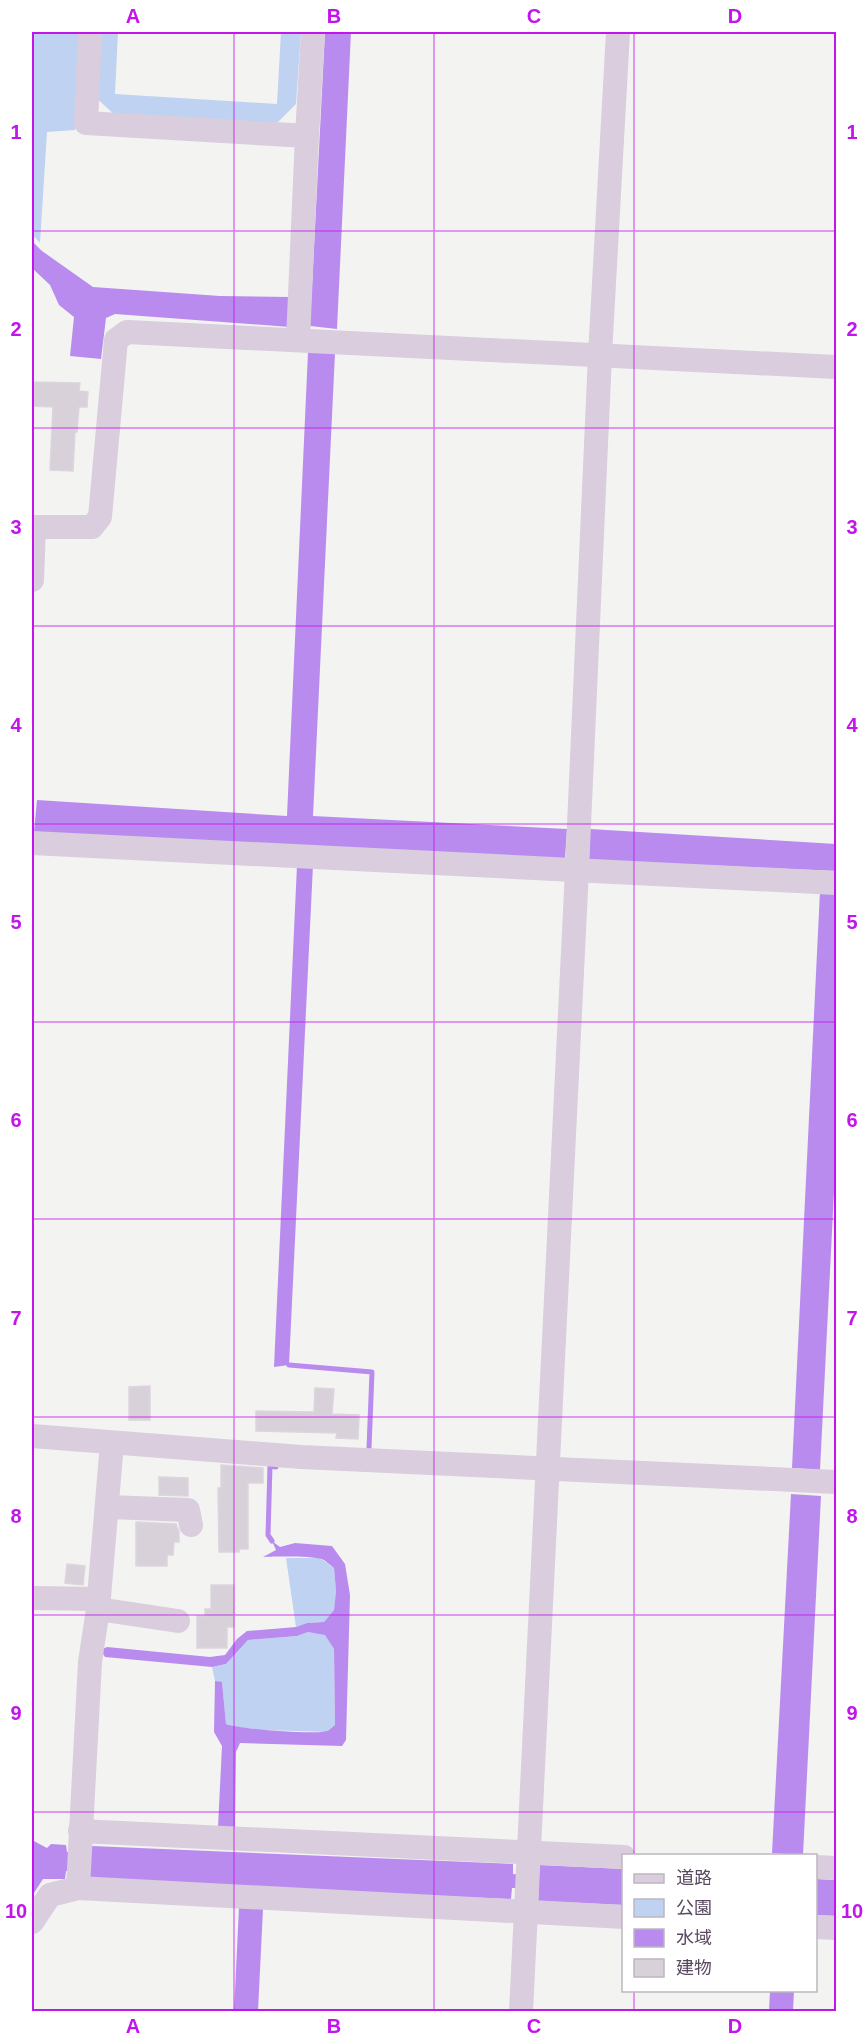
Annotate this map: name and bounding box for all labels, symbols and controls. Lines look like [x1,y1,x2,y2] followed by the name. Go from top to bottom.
[126,5,140,27] text: A
[327,5,341,27] text: B
[527,5,541,27] text: C
[728,5,742,27] text: D
[10,121,22,143] text: 1
[846,121,858,143] text: 1
[10,318,22,340] text: 2
[846,318,858,340] text: 2
[10,516,22,538] text: 3
[846,516,858,538] text: 3
[10,714,22,736] text: 4
[846,714,858,736] text: 4
[10,911,22,933] text: 5
[846,911,858,933] text: 5
[10,1109,22,1131] text: 6
[846,1109,858,1131] text: 6
[10,1307,22,1329] text: 7
[846,1307,858,1329] text: 7
[10,1505,22,1527] text: 8
[846,1505,858,1527] text: 8
[10,1702,22,1724] text: 9
[846,1702,858,1724] text: 9
[622,1854,817,1992] legend
[676,1868,712,1888] text: 道路
[676,1898,712,1918] text: 公園
[5,1900,27,1922] text: 10
[841,1900,863,1922] text: 10
[676,1928,712,1948] text: 水域
[676,1958,712,1978] text: 建物
[126,2015,140,2037] text: A
[327,2015,341,2037] text: B
[527,2015,541,2037] text: C
[728,2015,742,2037] text: D

